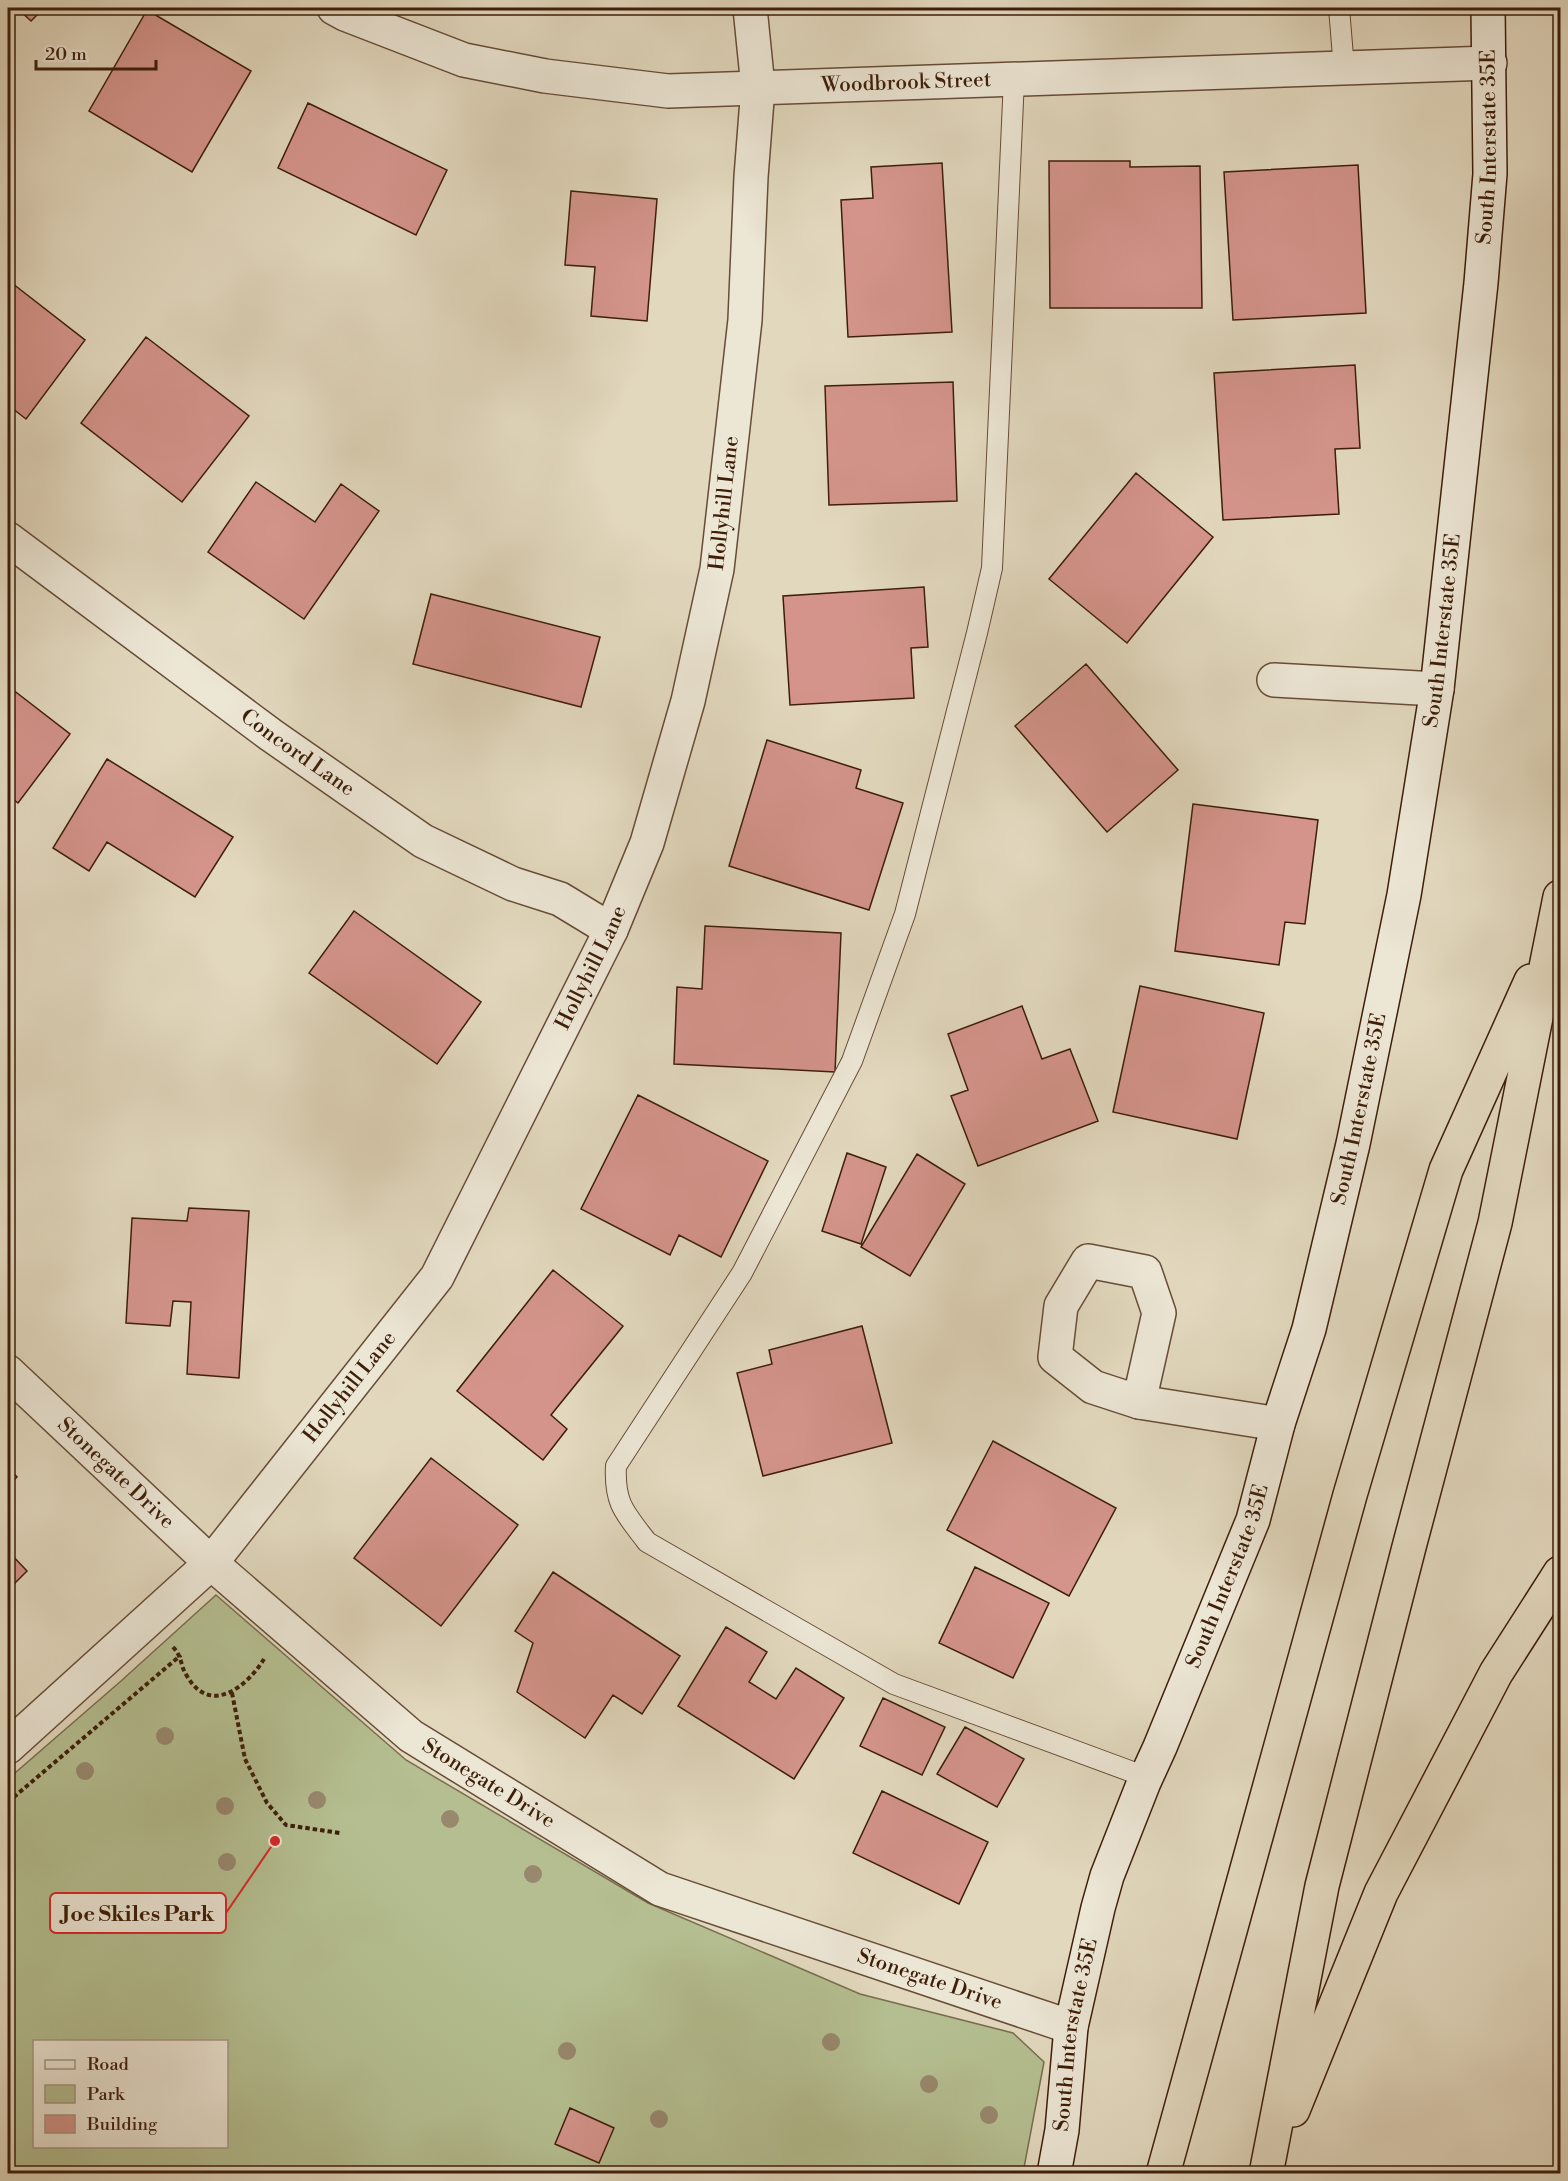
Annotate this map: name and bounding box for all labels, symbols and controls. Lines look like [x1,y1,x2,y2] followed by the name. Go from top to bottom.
[36,33,156,71] scale bar
[45,43,87,66] text: 20 m
[1471,49,1503,246] street label: South Interstate 35E
[820,67,992,99] street label: Woodbrook Street
[704,435,745,572] street label: Hollyhill Lane
[1418,532,1467,730] street label: South Interstate 35E
[235,704,360,802] street label: Concord Lane
[550,902,633,1034] street label: Hollyhill Lane
[1326,1011,1392,1208] street label: South Interstate 35E
[298,1326,402,1448] street label: Hollyhill Lane
[52,1412,180,1535] street label: Stonegate Drive
[1181,1481,1275,1672] street label: South Interstate 35E
[417,1733,560,1834] street label: Stonegate Drive
[50,1893,226,1933] callout: Joe Skiles Park
[59,1901,215,1928] text: Joe Skiles Park
[1049,1936,1104,2133] street label: South Interstate 35E
[854,1943,1006,2016] street label: Stonegate Drive
[33,2040,228,2148] legend
[87,2053,130,2076] text: Road
[87,2083,126,2106] text: Park
[86,2113,158,2136] text: Building

